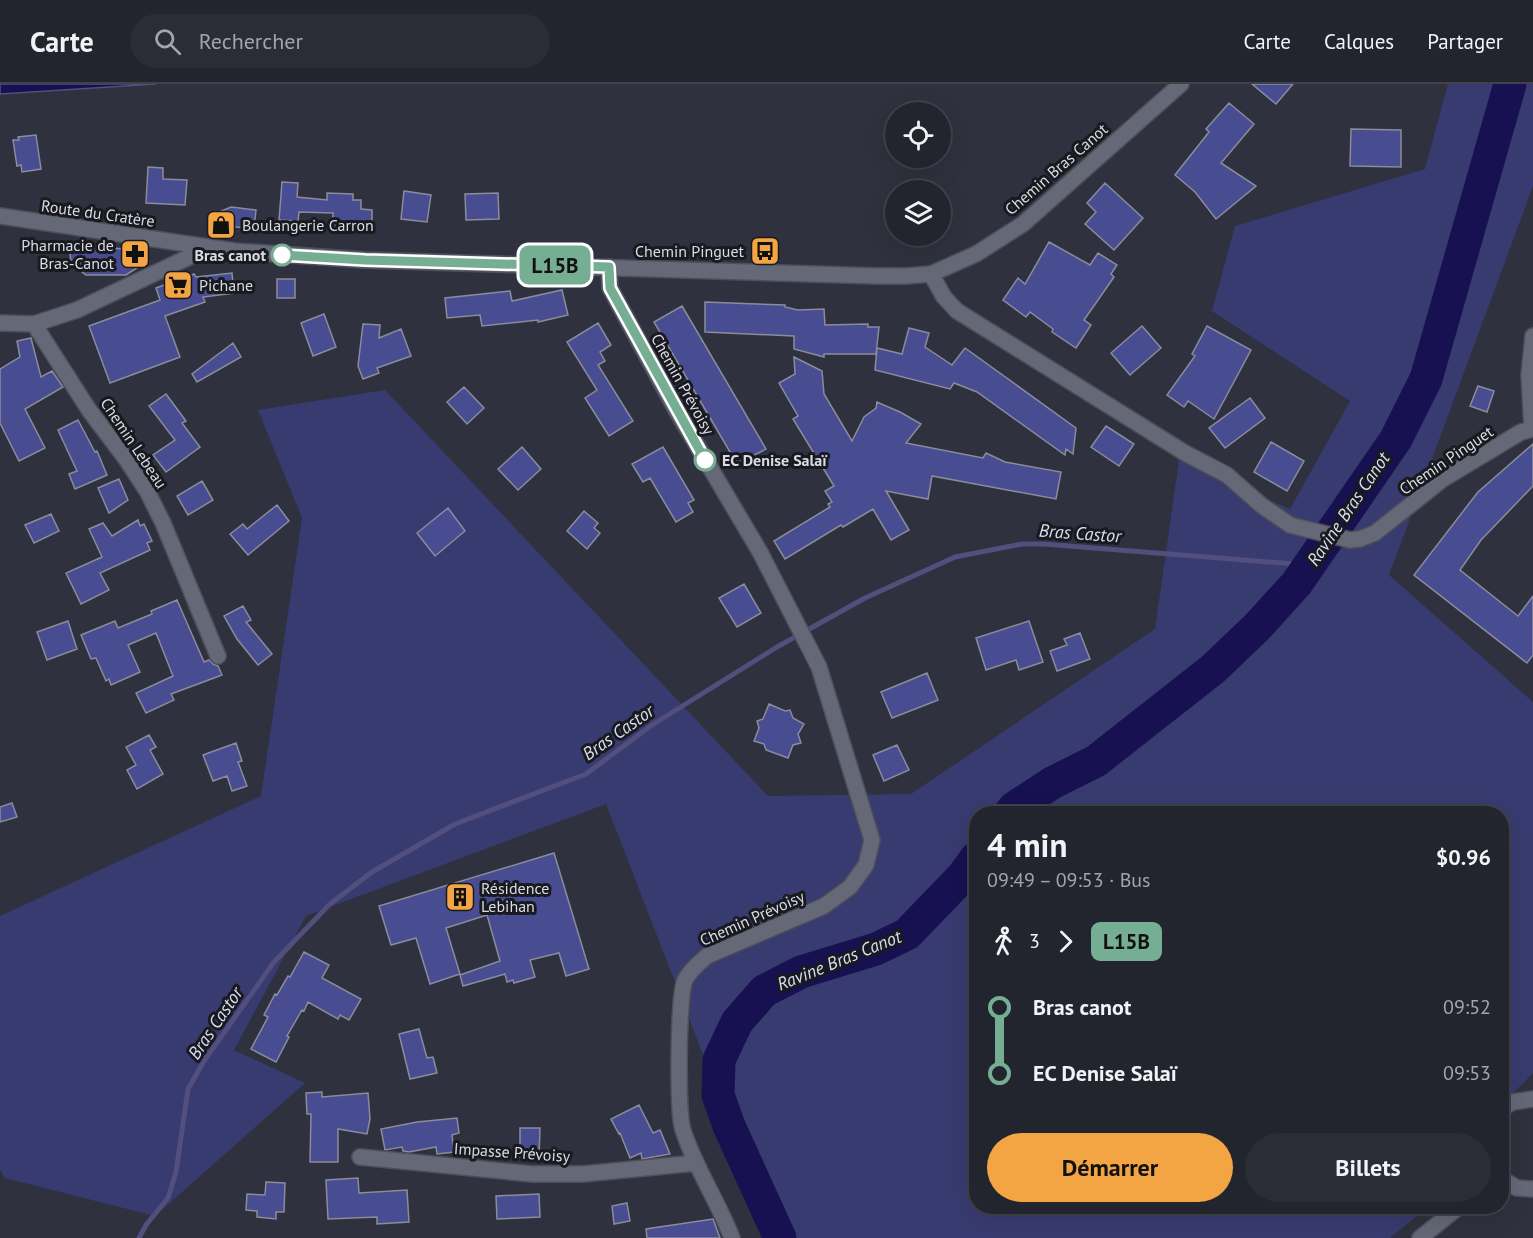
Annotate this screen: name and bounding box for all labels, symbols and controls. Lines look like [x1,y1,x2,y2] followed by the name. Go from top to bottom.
[130,14,550,68] search box
[30,23,94,60] text: Carte
[151,25,184,58] icon: search
[199,27,303,55] text: Rechercher
[1244,28,1291,55] text: Carte
[1324,28,1394,55] text: Calques
[1427,28,1503,55] text: Partager
[885,102,951,246] map controls
[885,102,951,168] button: locate
[1001,119,1112,219] street label: Chemin Bras Canot
[885,180,951,246] button: layers
[40,195,156,231] street label: Route du Cratère
[205,209,237,241] shop icon: Boulangerie Carron
[242,215,374,235] place label: Boulangerie Carron
[21,235,115,273] place label: Pharmacie de Bras-Canot
[749,235,781,267] bus stop icon: Chemin Pinguet
[119,238,151,270] pharmacy icon: Pharmacie de Bras-Canot
[635,241,745,261] place label: Chemin Pinguet
[271,244,293,266] marker: Bras canot
[194,245,266,265] place label: Bras canot
[513,246,597,285] line badge: L15B
[531,252,579,279] text: L15B
[162,269,194,301] supermarket icon: Pichane
[199,275,253,295] place label: Pichane
[647,330,719,439] street label: Chemin Prévoisy
[96,394,172,492] street label: Chemin Lebeau
[1395,421,1497,499] street label: Chemin Pinguet
[1302,447,1395,570] water label: Ravine Bras Canot
[694,449,716,471] marker: EC Denise Salaï
[722,450,828,470] place label: EC Denise Salaï
[1038,519,1123,547] water label: Bras Castor
[578,698,659,765] water label: Bras Castor
[987,823,1068,866] text: 4 min
[1436,843,1491,871] text: $0.96
[987,867,1151,893] text: 09:49 – 09:53 · Bus
[481,878,549,916] place label: Résidence Lebihan
[444,881,476,913] building icon: Résidence Lebihan
[697,886,808,950] street label: Chemin Prévoisy
[774,924,906,995] water label: Ravine Bras Canot
[987,925,1020,958] icon: walk
[1049,925,1082,958] icon: forward
[1029,928,1040,954] text: 3
[1103,928,1150,955] text: L15B
[183,982,248,1063] water label: Bras Castor
[1033,993,1131,1021] text: Bras canot
[1443,994,1491,1020] text: 09:52
[1033,1059,1177,1087] text: EC Denise Salaï
[1443,1060,1491,1086] text: 09:53
[987,1133,1233,1202] button: Démarrer
[1245,1133,1491,1202] button: Billets
[453,1138,571,1166] street label: Impasse Prévoisy

